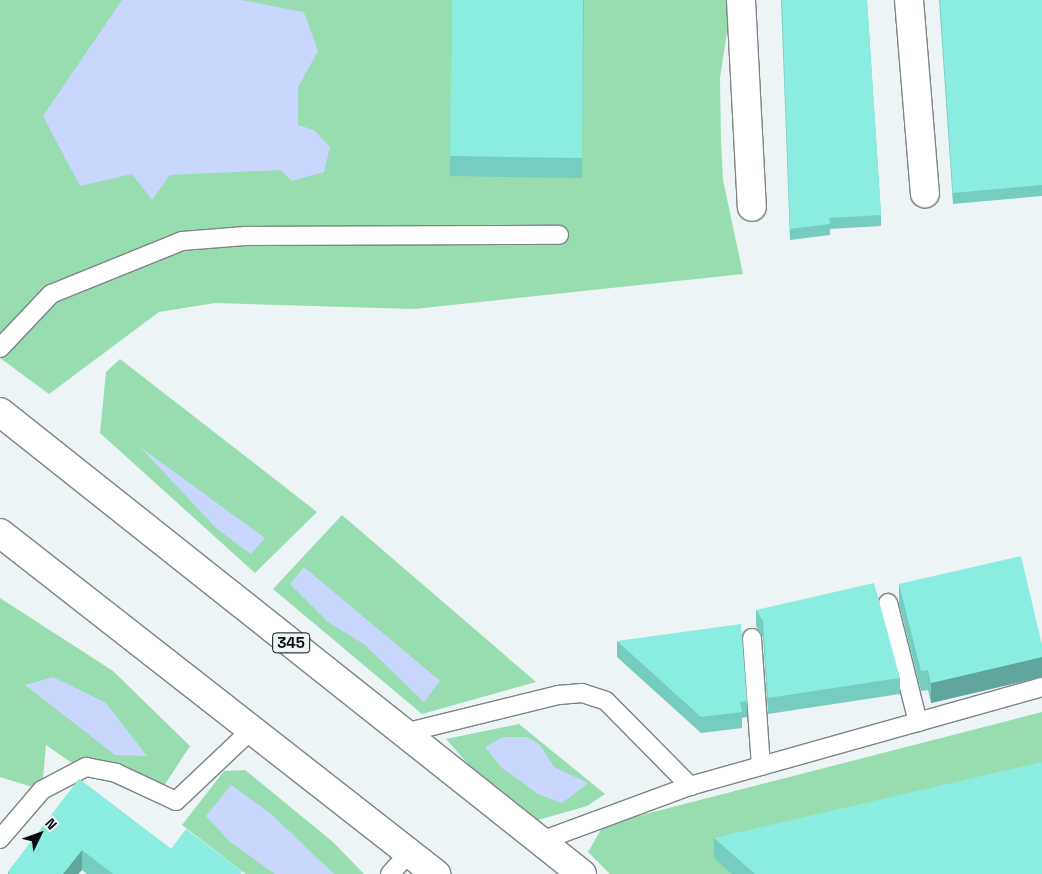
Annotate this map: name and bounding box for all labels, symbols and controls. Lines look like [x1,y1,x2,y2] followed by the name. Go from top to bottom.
[271,630,311,656] road number: 345
[15,809,65,859] north arrow
[41,814,61,833] text: N

